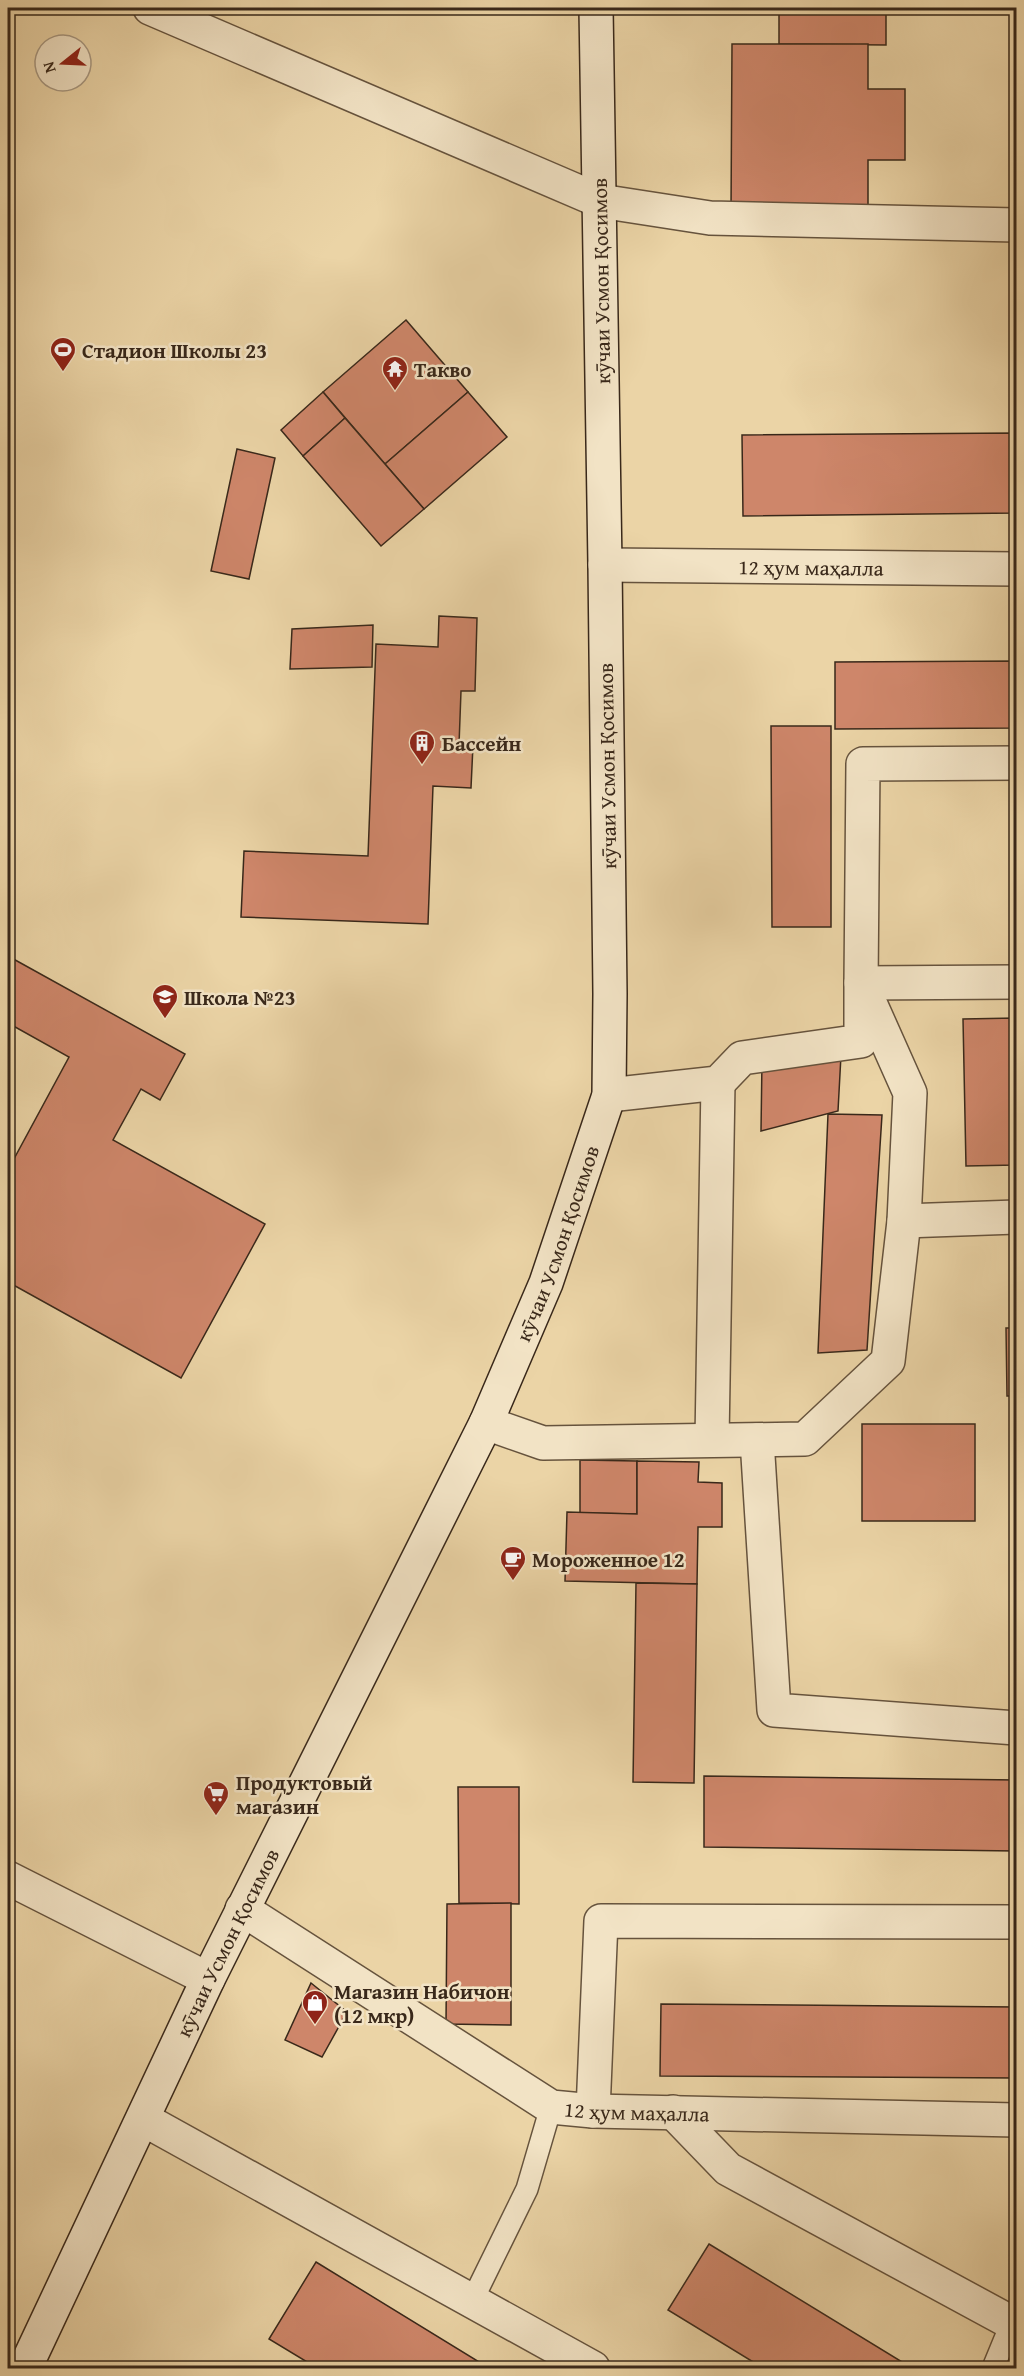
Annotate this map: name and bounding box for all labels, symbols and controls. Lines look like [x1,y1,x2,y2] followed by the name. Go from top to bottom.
[33,33,93,93] north arrow
[36,59,62,76] text: N
[584,178,618,384] street label: кӯчаи Усмон Қосимов
[48,335,78,373] sports icon: Стадион Школы 23
[82,335,267,366] place label: Стадион Школы 23
[380,354,410,392] temple icon: Такво
[414,354,471,385] place label: Такво
[738,551,884,583] street label: 12 ҳум маҳалла
[590,663,624,869] street label: кӯчаи Усмон Қосимов
[407,728,437,766] building icon: Бассейн
[442,728,522,759] place label: Бассейн
[150,982,180,1020] school or university icon: Школа №23
[184,982,296,1013] place label: Школа №23
[507,1141,607,1346] street label: кӯчаи Усмон Қосимов
[498,1544,528,1582] cafe icon: Мороженное 12
[532,1544,685,1575] place label: Мороженное 12
[236,1767,372,1822] place label: Продуктовый магазин
[201,1779,231,1817] supermarket icon: Продуктовый магазин
[168,1843,286,2042] street label: кӯчаи Усмон Қосимов
[334,1976,510,2031] place label: Магазин Набичон (12 мкр)
[300,1988,330,2026] shop icon: Магазин Набичон (12 мкр)
[563,2093,710,2129] street label: 12 ҳум маҳалла

